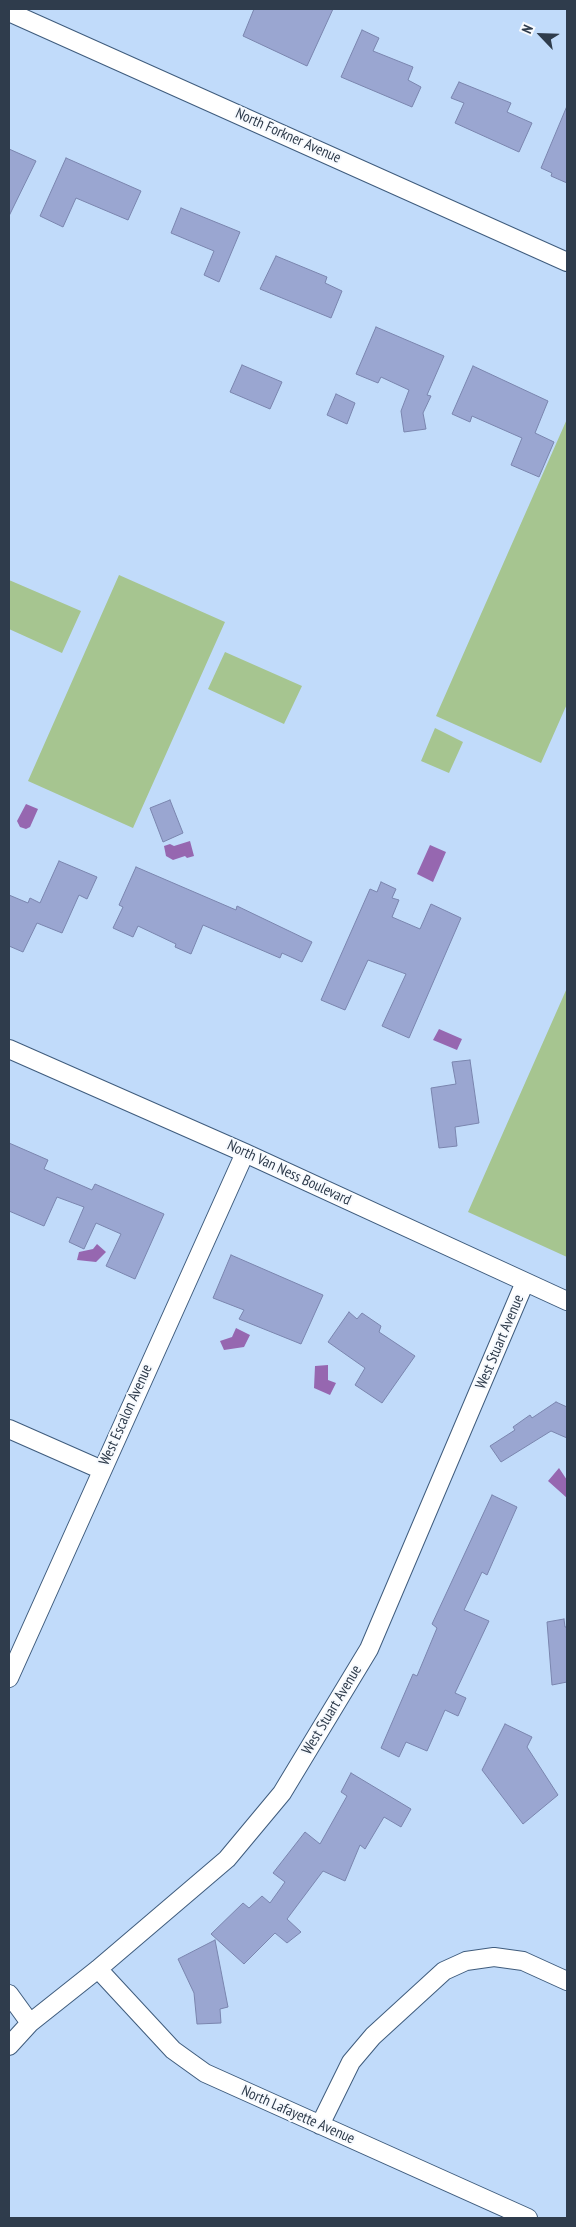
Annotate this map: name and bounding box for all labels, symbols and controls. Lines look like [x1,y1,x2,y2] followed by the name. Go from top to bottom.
[516,10,566,60] north arrow
[518,22,537,36] text: N
[232,105,344,167] street label: North Forkner Avenue
[224,1136,354,1210] street label: North Van Ness Boulevard
[472,1292,528,1392] street label: West Stuart Avenue
[96,1362,156,1468] street label: West Escalon Avenue
[298,1662,366,1758] street label: West Stuart Avenue
[239,2082,357,2148] street label: North Lafayette Avenue

